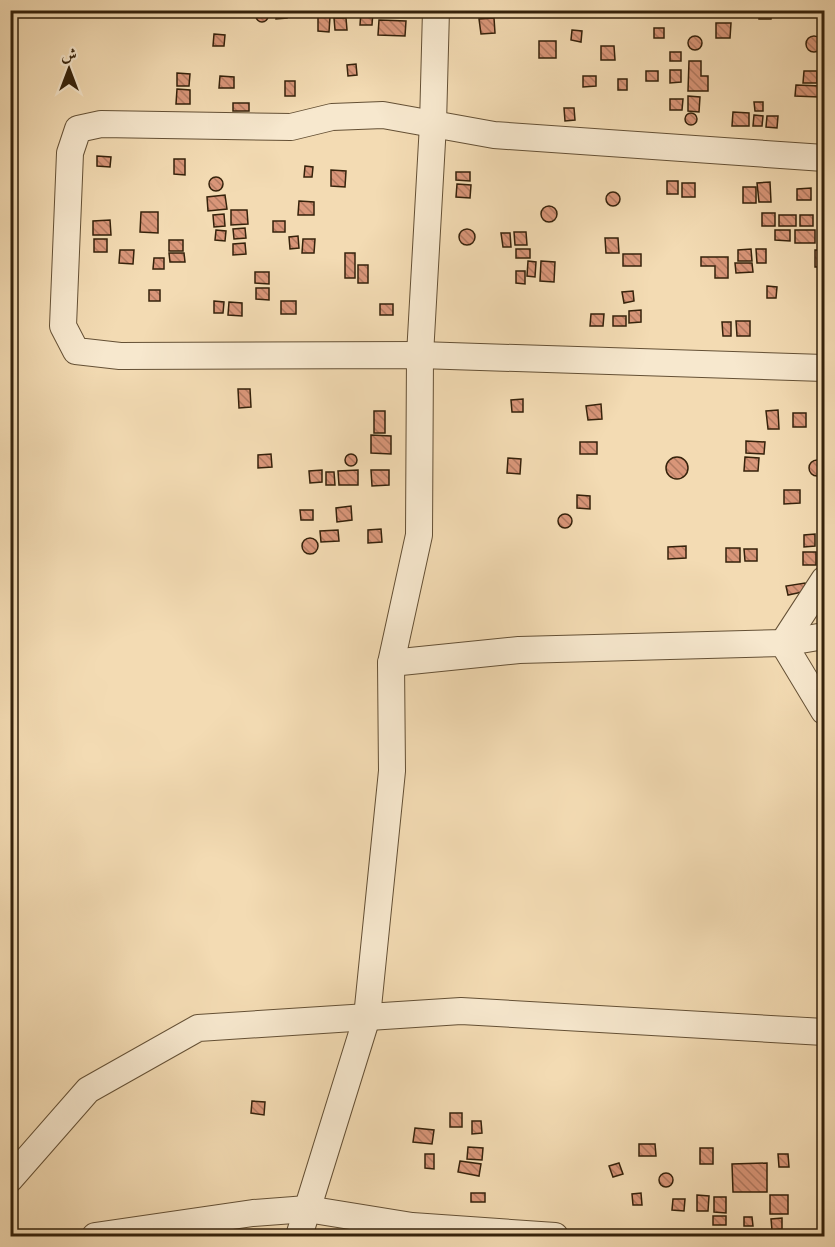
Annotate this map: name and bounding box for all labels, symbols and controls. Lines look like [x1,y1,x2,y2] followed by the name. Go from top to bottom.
[39,39,99,99] north arrow
[61,45,77,67] text: ش

